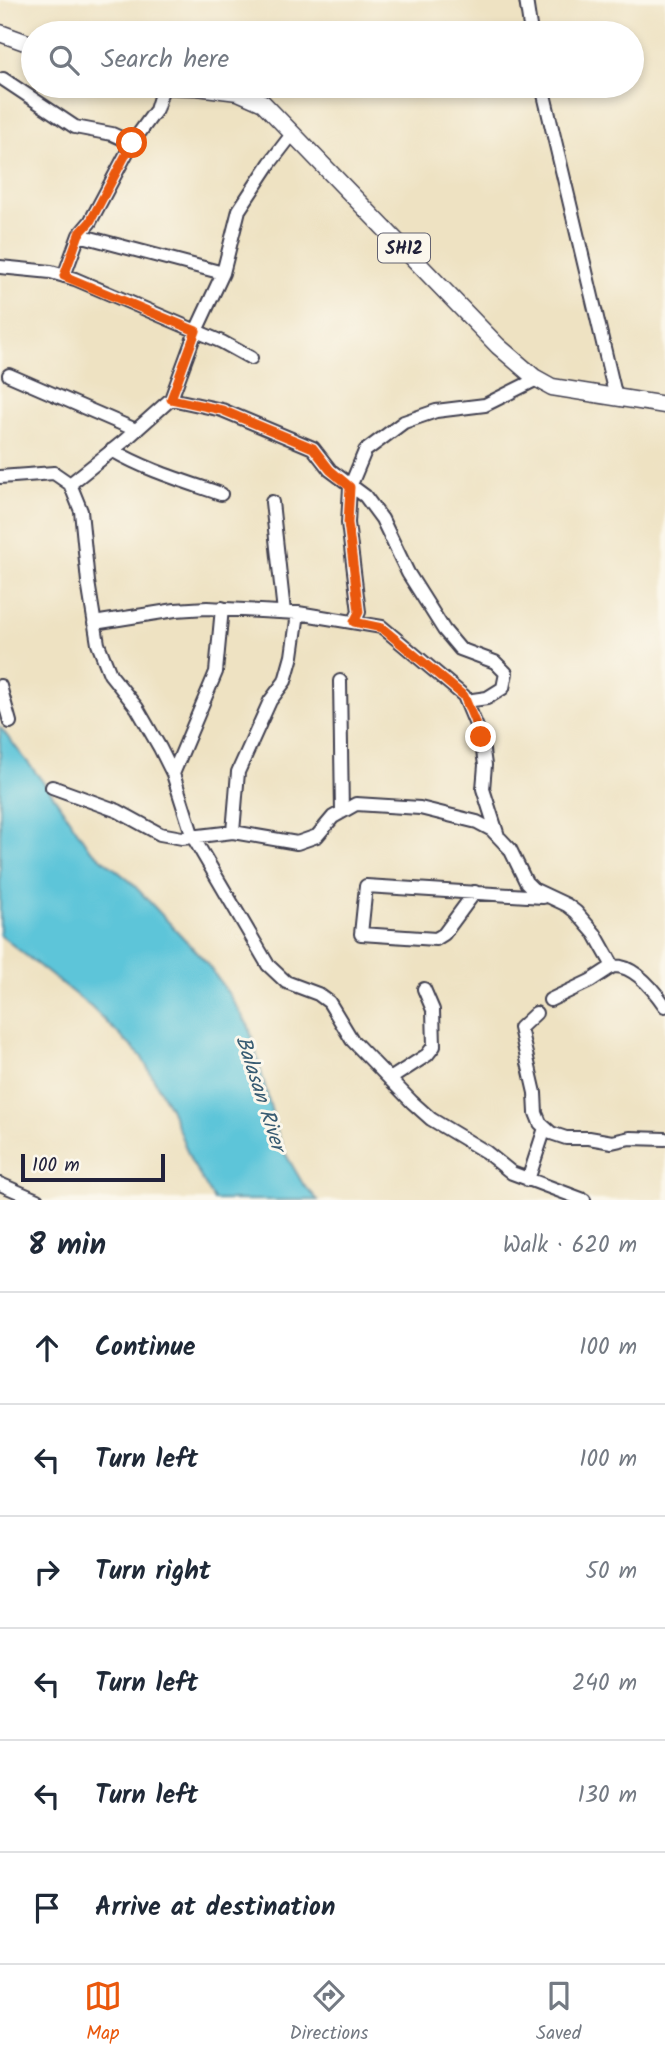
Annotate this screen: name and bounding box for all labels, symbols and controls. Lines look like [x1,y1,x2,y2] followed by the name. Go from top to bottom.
[21,21,644,98] search box
[101,39,229,81] text: Search here
[45,41,83,79] icon: search
[116,127,147,158] route start
[378,234,430,262] road number: SH12
[465,721,496,752] route end
[225,1032,295,1159] water label: Balasan River
[21,1151,164,1183] scale bar
[32,1151,80,1181] text: 100 m
[28,1222,106,1270] text: 8 min
[503,1228,637,1264] text: Walk · 620 m
[95,1327,196,1369] text: Continue
[28,1329,66,1367] icon: ahead
[579,1330,637,1366] text: 100 m
[95,1439,198,1481] text: Turn left
[28,1441,66,1479] icon: left
[579,1442,637,1478] text: 100 m
[95,1551,211,1593] text: Turn right
[28,1553,66,1591] icon: right
[586,1554,637,1590] text: 50 m
[95,1663,198,1705] text: Turn left
[28,1665,66,1703] icon: left
[572,1666,637,1702] text: 240 m
[95,1775,198,1817] text: Turn left
[28,1777,66,1815] icon: left
[578,1778,637,1814] text: 130 m
[95,1887,335,1929] text: Arrive at destination
[28,1889,66,1927] icon: arrive
[84,1977,122,2049] tab: Map
[290,1977,368,2049] tab: Directions
[536,1977,581,2049] tab: Saved

